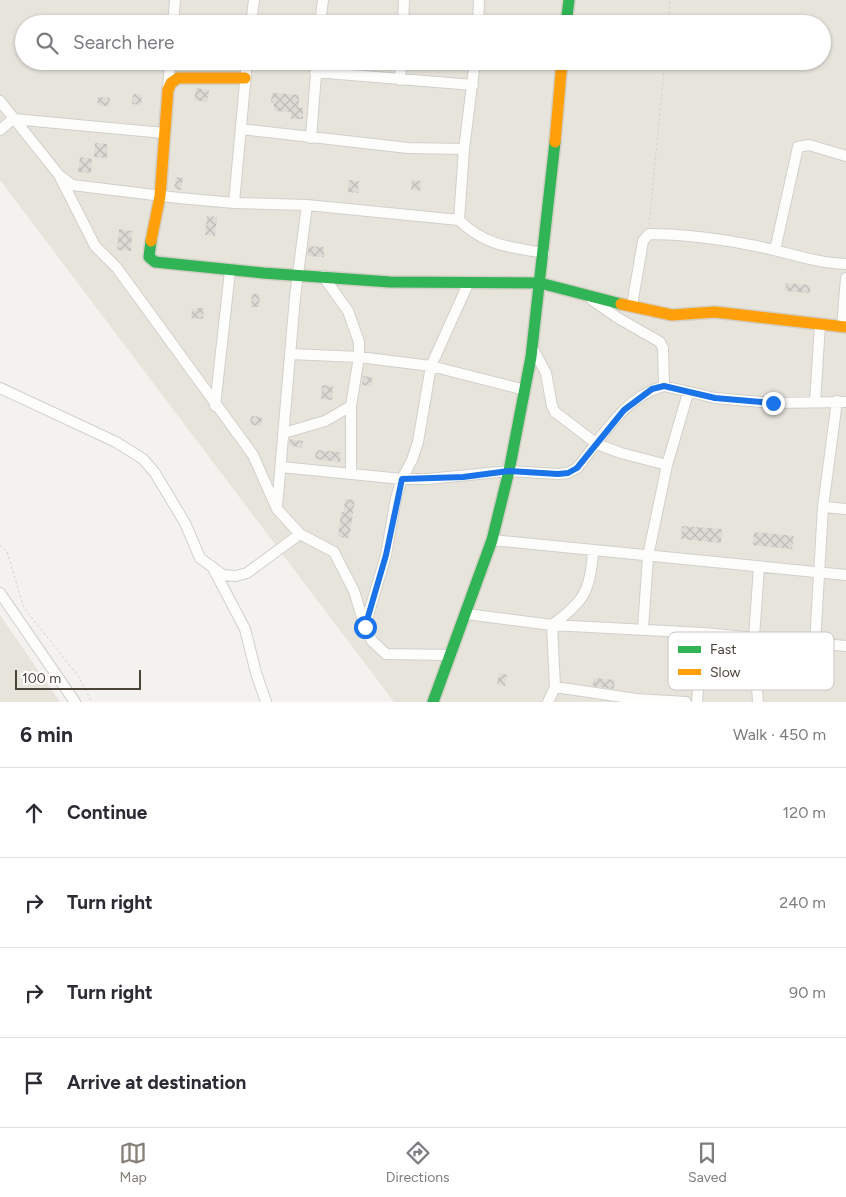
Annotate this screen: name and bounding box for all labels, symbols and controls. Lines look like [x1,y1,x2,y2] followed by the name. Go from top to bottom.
[15,15,831,70] search box
[33,29,61,57] icon: search
[73,31,175,54] text: Search here
[762,392,785,415] route end
[354,616,377,639] route start
[668,632,834,690] legend
[710,641,736,658] text: Fast
[710,664,741,681] text: Slow
[15,667,141,690] scale bar
[22,670,61,687] text: 100 m
[20,722,73,747] text: 6 min
[733,725,826,744] text: Walk · 450 m
[20,799,48,827] icon: ahead
[67,801,147,824] text: Continue
[783,803,826,822] text: 120 m
[20,889,48,917] icon: right
[67,891,153,914] text: Turn right
[779,893,826,912] text: 240 m
[20,979,48,1007] icon: right
[67,981,153,1004] text: Turn right
[789,983,826,1002] text: 90 m
[20,1069,48,1097] icon: arrive
[67,1071,246,1094] text: Arrive at destination
[119,1139,147,1186] tab: Map
[386,1139,450,1186] tab: Directions
[688,1139,727,1186] tab: Saved

